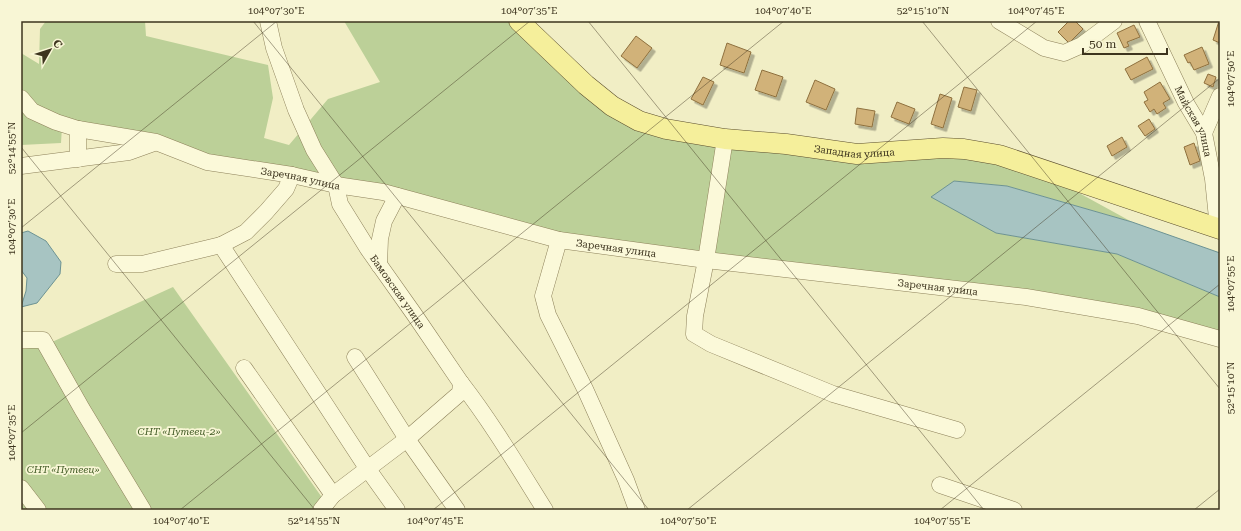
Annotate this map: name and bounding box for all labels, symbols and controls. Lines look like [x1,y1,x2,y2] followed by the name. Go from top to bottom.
[248,5,304,16] text: 104°07'30"E
[501,5,557,16] text: 104°07'35"E
[755,5,811,16] text: 104°07'40"E
[897,5,949,16] text: 52°15'10"N
[1008,5,1064,16] text: 104°07'45"E
[30,30,70,70] north arrow
[1083,30,1167,56] scale bar
[50,37,65,51] text: С
[1089,37,1116,51] text: 50 m
[1225,51,1236,107] text: 104°07'50"E
[1173,84,1214,158] street label: Майская улица
[6,122,17,174] text: 52°14'55"N
[813,143,895,160] street label: Западная улица
[260,165,341,191] street label: Заречная улица
[6,199,17,255] text: 104°07'30"E
[575,237,657,259] street label: Заречная улица
[368,252,428,331] street label: Бамовская улица
[1225,256,1236,312] text: 104°07'55"E
[897,277,979,297] street label: Заречная улица
[1225,362,1236,414] text: 52°15'10"N
[6,405,17,461] text: 104°07'35"E
[138,426,220,437] park label: СНТ «Путеец-2»
[27,464,99,475] park label: СНТ «Путеец»
[153,515,209,526] text: 104°07'40"E
[288,515,340,526] text: 52°14'55"N
[407,515,463,526] text: 104°07'45"E
[660,515,716,526] text: 104°07'50"E
[914,515,970,526] text: 104°07'55"E

